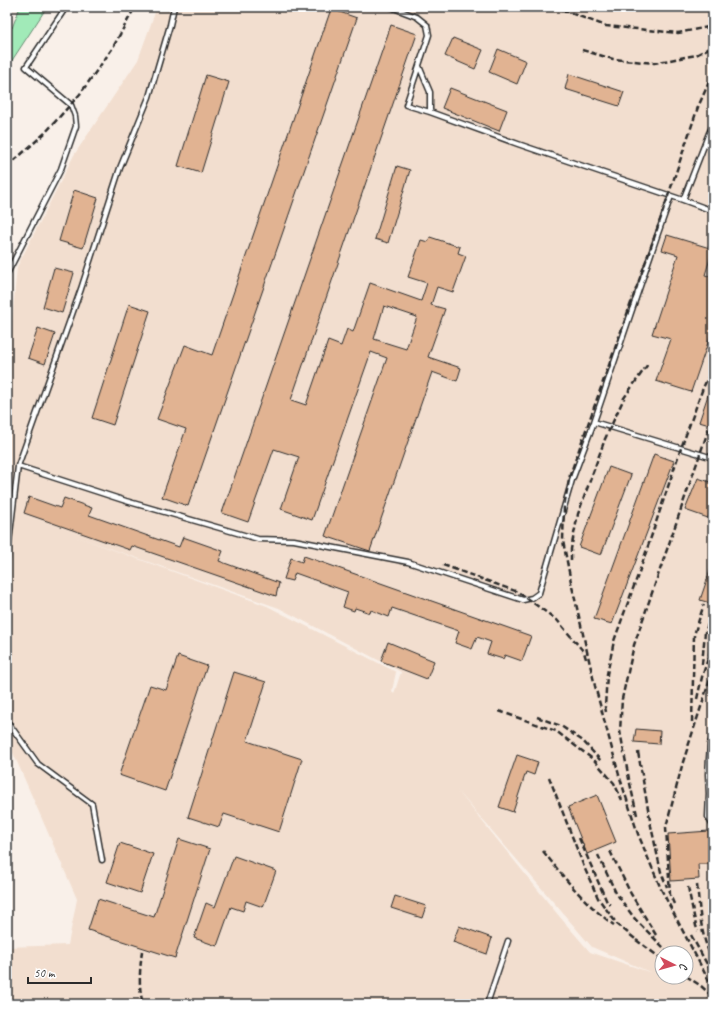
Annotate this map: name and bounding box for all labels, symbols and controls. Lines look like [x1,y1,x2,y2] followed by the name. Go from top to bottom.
[654,945,694,985] north arrow
[28,959,91,985] scale bar
[677,963,691,971] text: С
[34,965,56,981] text: 50 m

